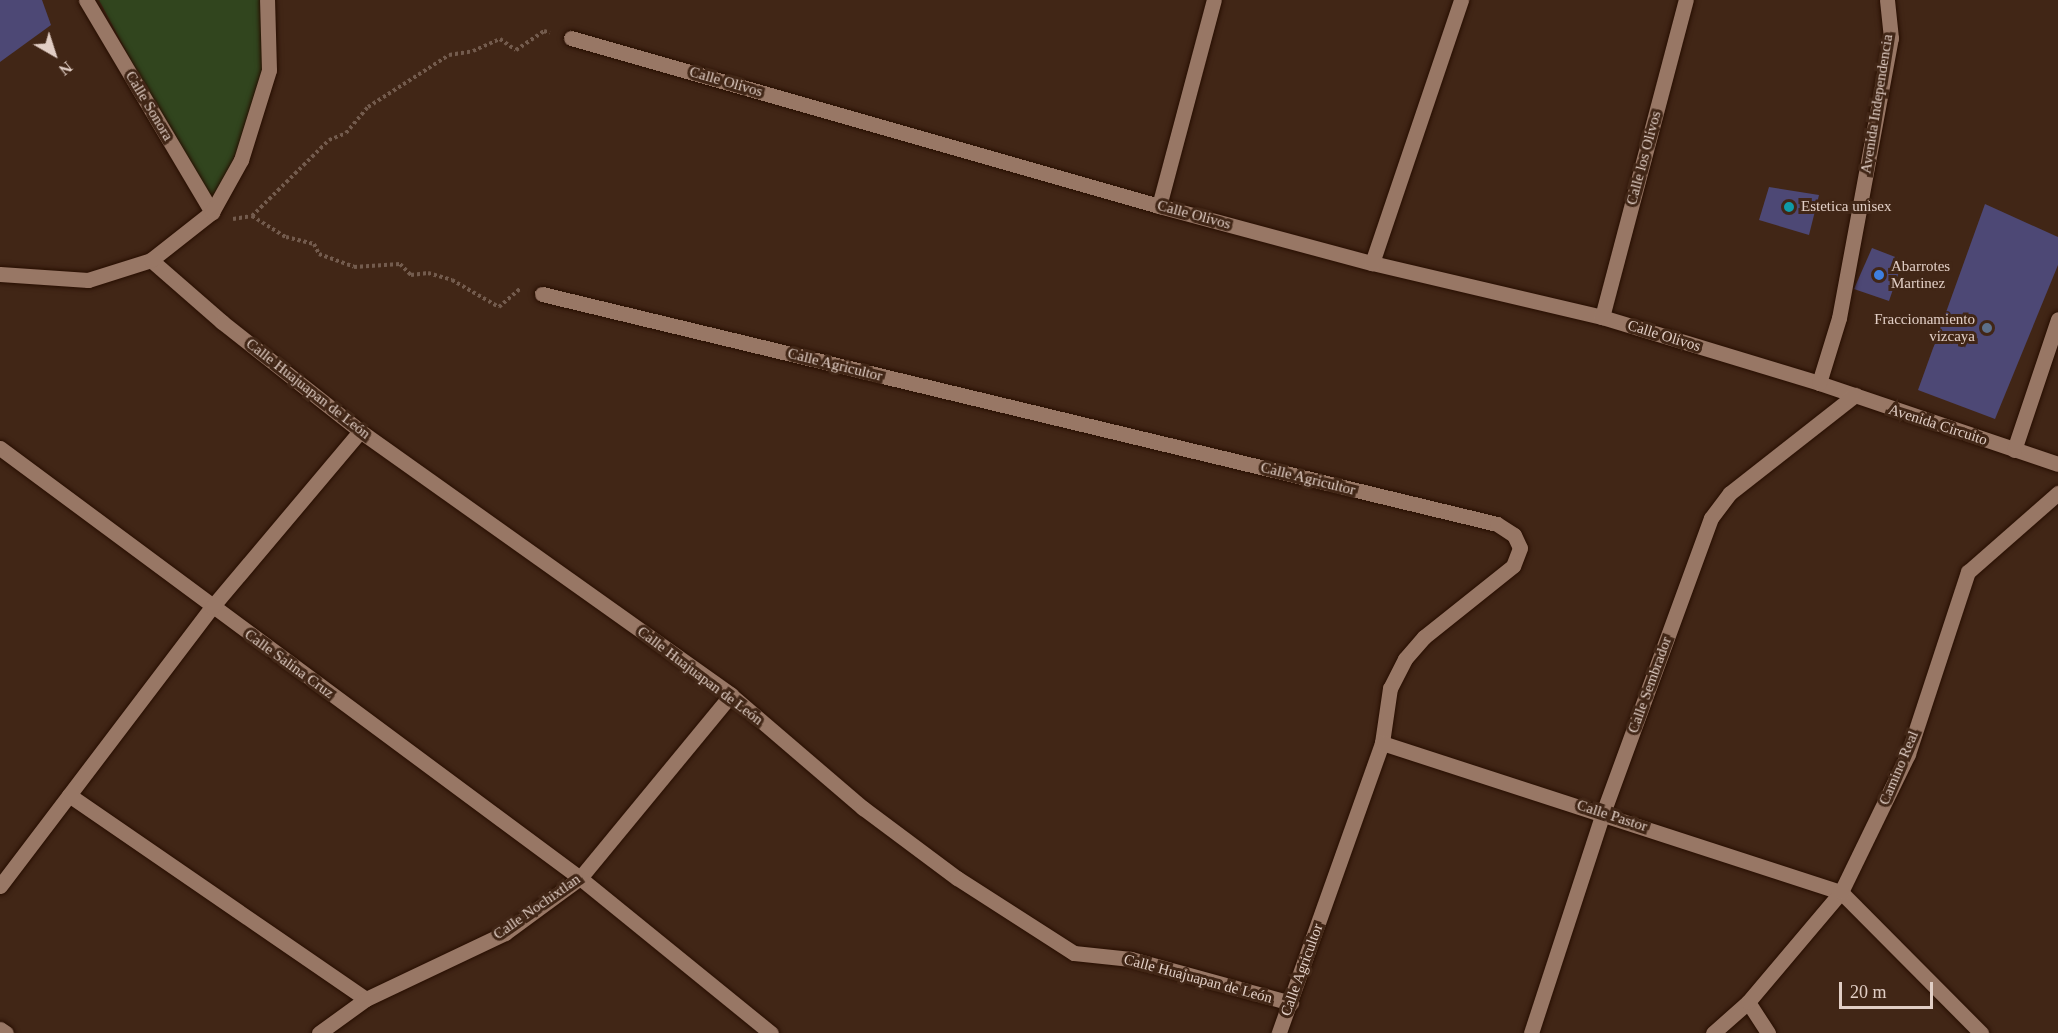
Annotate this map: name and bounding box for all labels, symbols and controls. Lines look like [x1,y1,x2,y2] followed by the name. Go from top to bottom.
[24,24,84,84] north arrow
[1857,33,1897,175] street label: Avenida Independencia
[56,58,75,79] text: N
[687,63,765,101] street label: Calle Olivos
[121,68,177,144] street label: Calle Sonora
[1623,109,1665,207] street label: Calle los Olivos
[1155,197,1233,233] street label: Calle Olivos
[1801,198,1891,216] place label: Estetica unisex
[1782,200,1796,214] marker: Estetica unisex
[1891,257,1950,292] place label: Abarrotes Martinez
[1872,268,1886,282] marker: Abarrotes Martinez
[1874,310,1975,345] place label: Fraccionamiento vizcaya
[1625,316,1703,356] street label: Calle Olivos
[1980,321,1994,335] marker: Fraccionamiento vizcaya
[242,335,374,443] street label: Calle Huajuapan de León
[785,344,885,386] street label: Calle Agricultor
[1886,401,1990,449] street label: Avenida Circuito
[1258,458,1358,500] street label: Calle Agricultor
[634,623,766,729] street label: Calle Huajuapan de León
[241,626,337,702] street label: Calle Salina Cruz
[1624,634,1676,736] street label: Calle Sembrador
[1875,728,1923,808] street label: Camino Real
[1575,796,1649,836] street label: Calle Pastor
[490,870,584,944] street label: Calle Nochixtlan
[1277,921,1327,1019] street label: Calle Agricultor
[1122,951,1274,1007] street label: Calle Huajuapan de León
[1842,970,1936,1008] scale bar
[1850,982,1887,1002] text: 20 m

